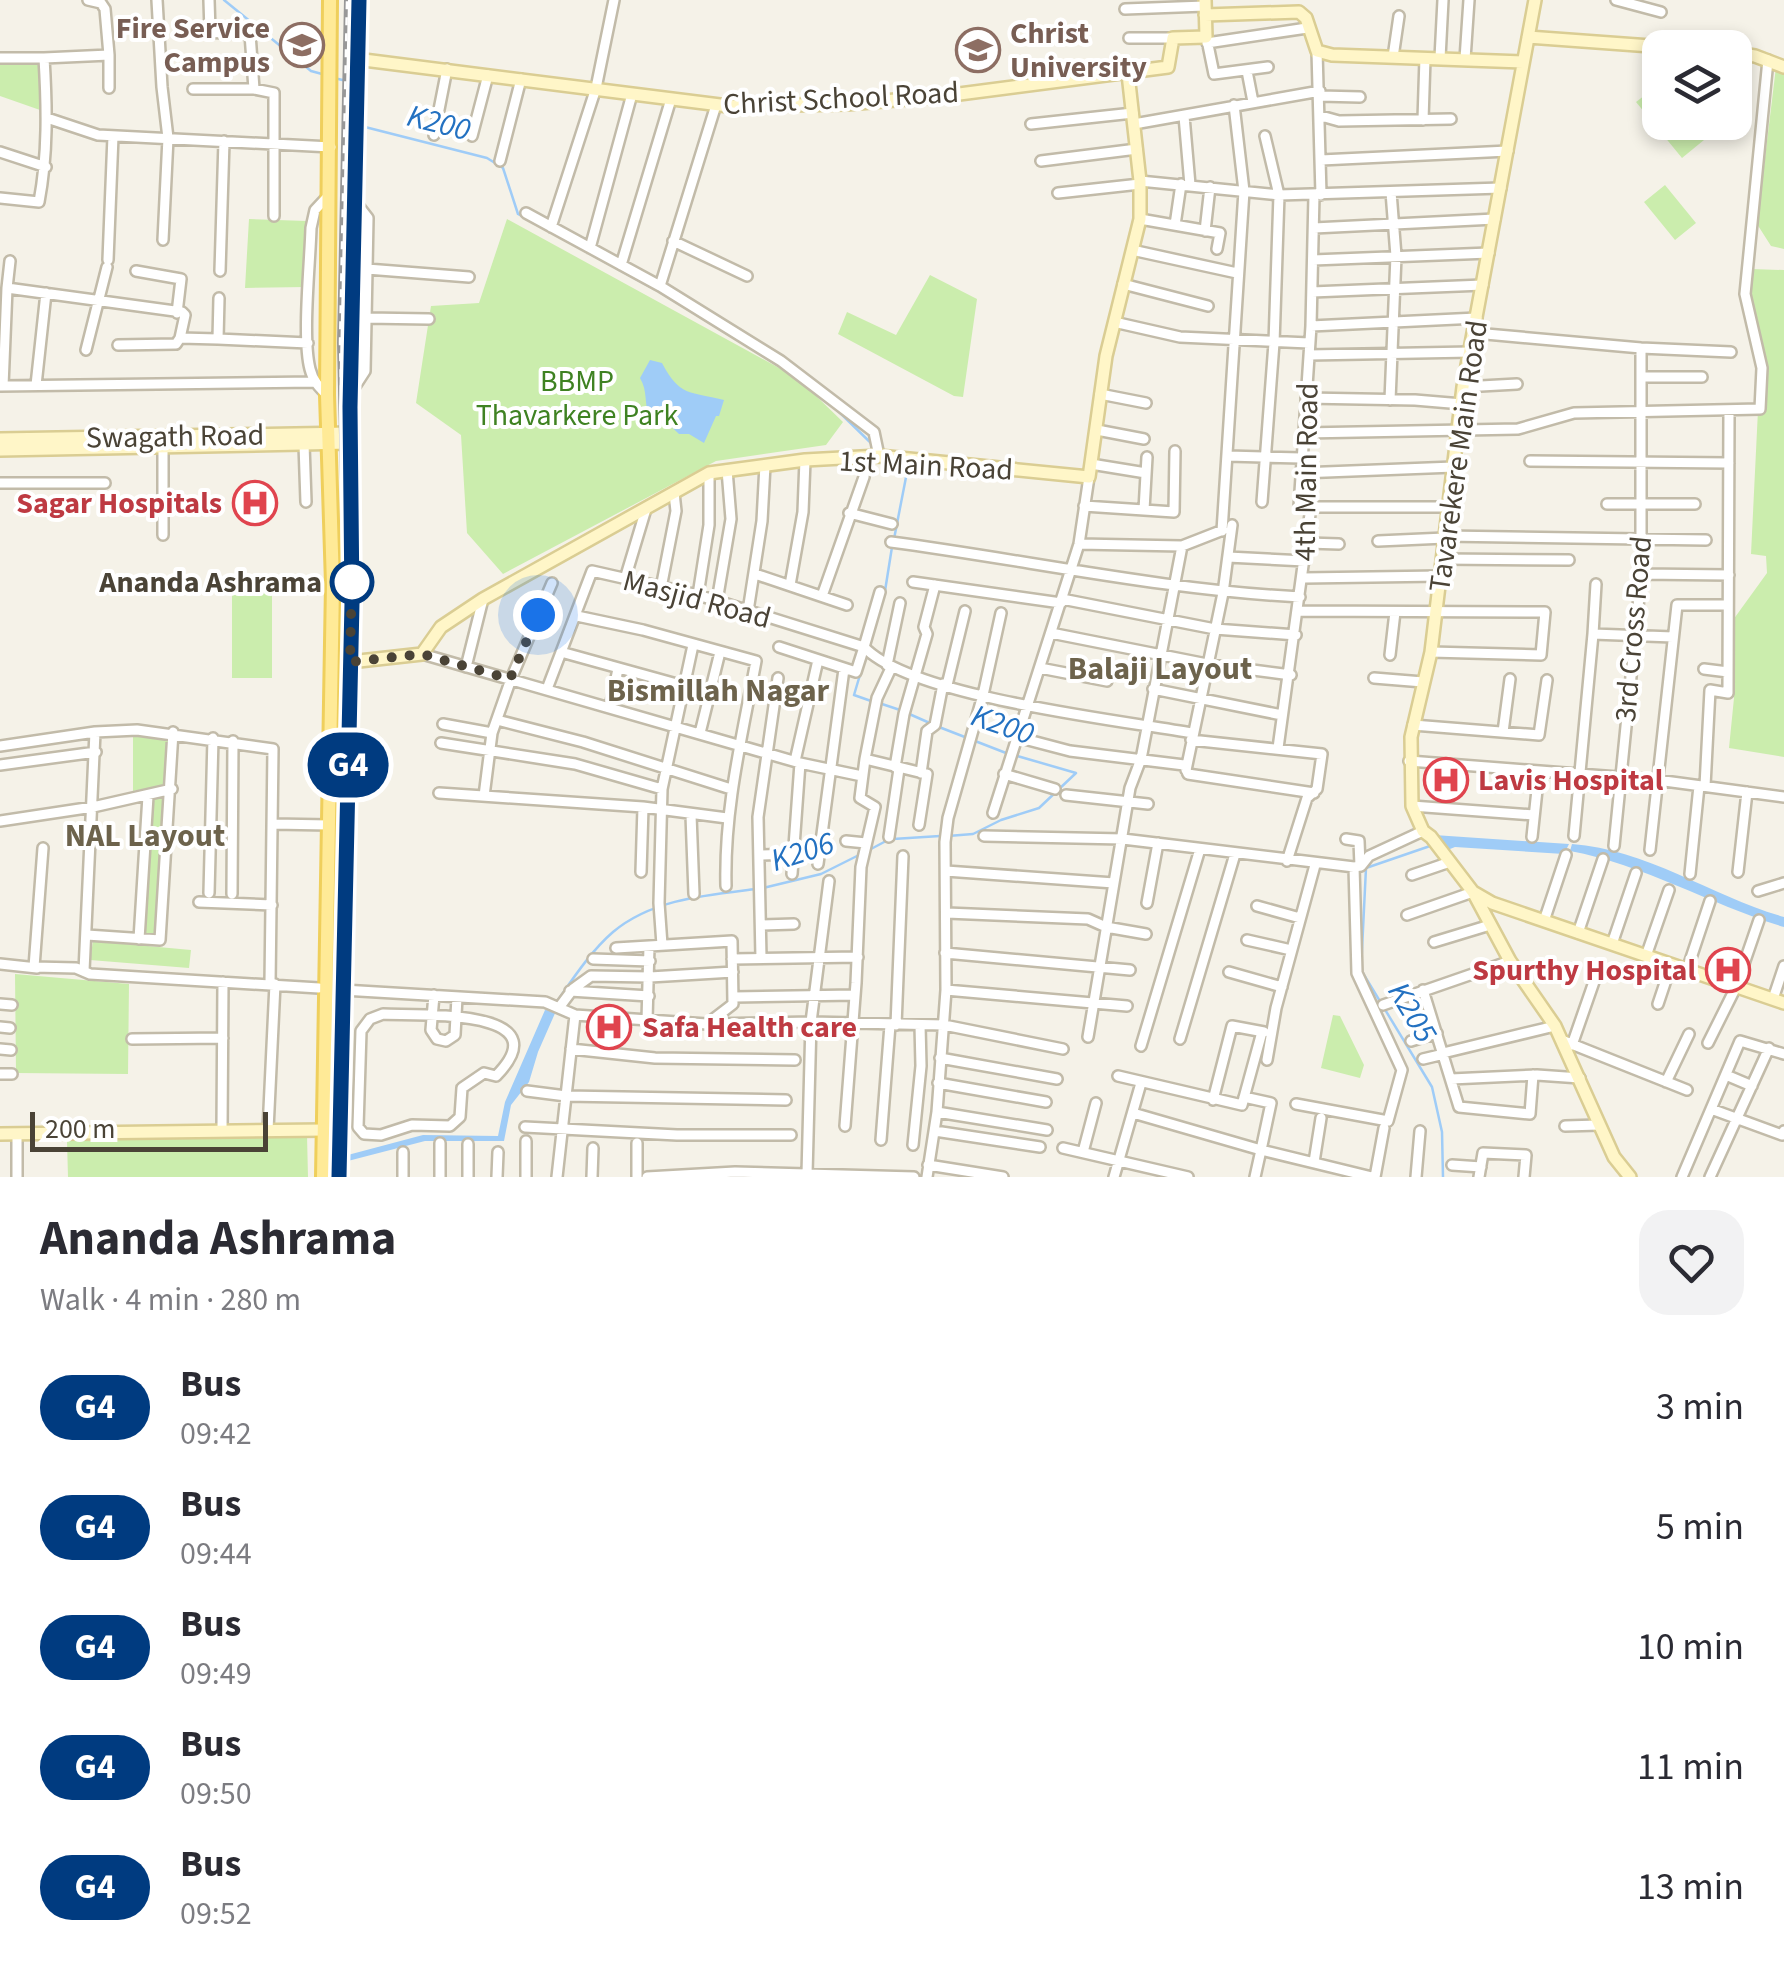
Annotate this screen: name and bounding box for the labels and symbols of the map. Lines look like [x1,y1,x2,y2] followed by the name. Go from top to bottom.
[116,7,270,84] place label: Fire Service Campus
[1010,12,1147,89] place label: Christ University
[279,22,325,68] school or university icon: Fire Service Campus
[955,27,1001,73] school or university icon: Christ University
[722,71,960,126] street label: Christ School Road
[402,93,475,153] water label: K200
[1418,317,1499,595] street label: Tavarekere Main Road
[476,360,679,437] park label: BBMP Thavarkere Park
[1283,382,1330,562] street label: 4th Main Road
[85,413,265,460] street label: Swagath Road
[838,439,1014,492] street label: 1st Main Road
[232,480,278,526] hospital icon: Sagar Hospitals
[16,482,222,525] place label: Sagar Hospitals
[1604,534,1663,724] street label: 3rd Cross Road
[618,559,776,640] street label: Masjid Road
[98,561,322,604] place label: Ananda Ashrama
[331,561,373,603] marker: Ananda Ashrama
[513,590,563,640] your location
[1068,646,1252,692] district label: Balaji Layout
[607,668,830,714] district label: Bismillah Nagar
[965,693,1040,757] water label: K200
[303,732,393,798] line badge: G4
[1423,757,1469,803] hospital icon: Lavis Hospital
[1478,759,1664,802] place label: Lavis Hospital
[65,813,225,859] district label: NAL Layout
[765,820,840,884] water label: K206
[1705,947,1751,993] hospital icon: Spurthy Hospital
[1472,949,1696,992] place label: Spurthy Hospital
[1376,973,1449,1052] water label: K205
[586,1004,632,1050] hospital icon: Safa Health care
[642,1006,857,1049] place label: Safa Health care
[30,1107,268,1152] scale bar

